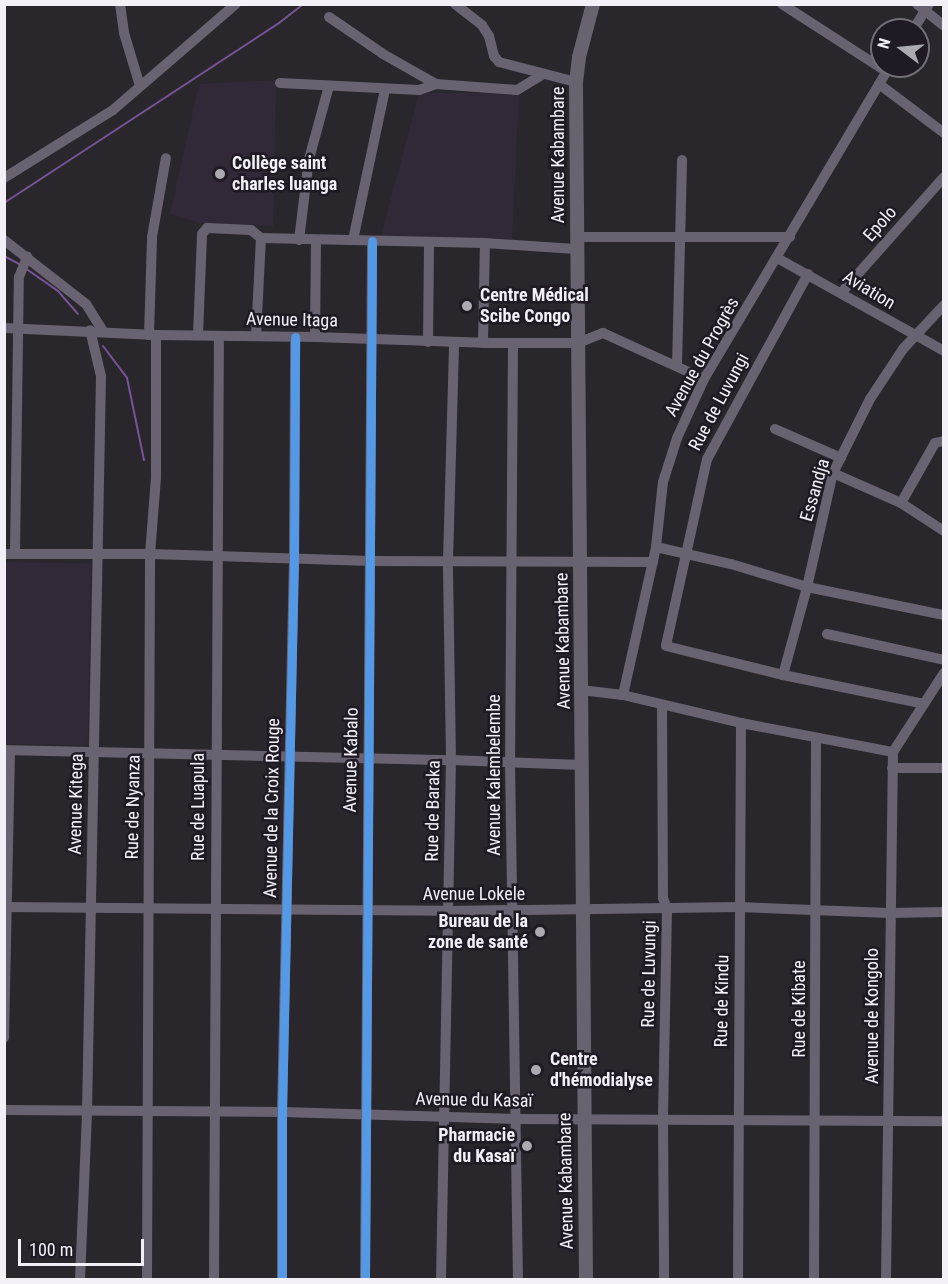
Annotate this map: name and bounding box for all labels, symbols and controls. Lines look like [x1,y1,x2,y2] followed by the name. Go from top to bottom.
[870,18,930,78] north arrow
[874,36,895,51] text: N
[547,87,569,223] street label: Avenue Kabambare
[232,153,337,195] place label: Collège saint charles luanga
[213,167,227,181] marker: Collège saint charles luanga
[859,202,901,246] street label: Epolo
[839,266,899,314] street label: Aviation
[480,285,589,328] place label: Centre Médical Scibe Congo
[660,294,744,420] street label: Avenue du Progrès
[458,297,476,315] marker: Centre Médical Scibe Congo
[246,308,338,332] street label: Avenue Itaga
[684,350,754,454] street label: Rue de Luvungi
[796,456,834,524] street label: Essandja
[551,572,575,710] street label: Avenue Kabambare
[483,694,505,856] street label: Avenue Kalembelembe
[339,707,363,813] street label: Avenue Kabalo
[260,718,284,898] street label: Avenue de la Croix Rouge
[64,753,88,855] street label: Avenue Kitega
[187,753,209,861] street label: Rue de Luapula
[121,754,145,860] street label: Rue de Nyanza
[421,760,445,862] street label: Rue de Baraka
[423,883,525,905] street label: Avenue Lokele
[428,911,528,954] place label: Bureau de la zone de santé
[637,920,661,1028] street label: Rue de Luvungi
[533,925,547,939] marker: Bureau de la zone de santé
[861,948,883,1084] street label: Avenue de Kongolo
[710,955,734,1047] street label: Rue de Kindu
[788,960,810,1058] street label: Rue de Kibate
[550,1049,653,1092] place label: Centre d'hémodialyse
[527,1061,545,1079] marker: Centre d'hémodialyse
[415,1088,533,1112] street label: Avenue du Kasaï
[554,1112,578,1250] street label: Avenue Kabambare
[438,1125,515,1168] place label: Pharmacie du Kasaï
[520,1139,534,1153] marker: Pharmacie du Kasaï
[21,1227,147,1265] scale bar
[29,1239,73,1260] text: 100 m

